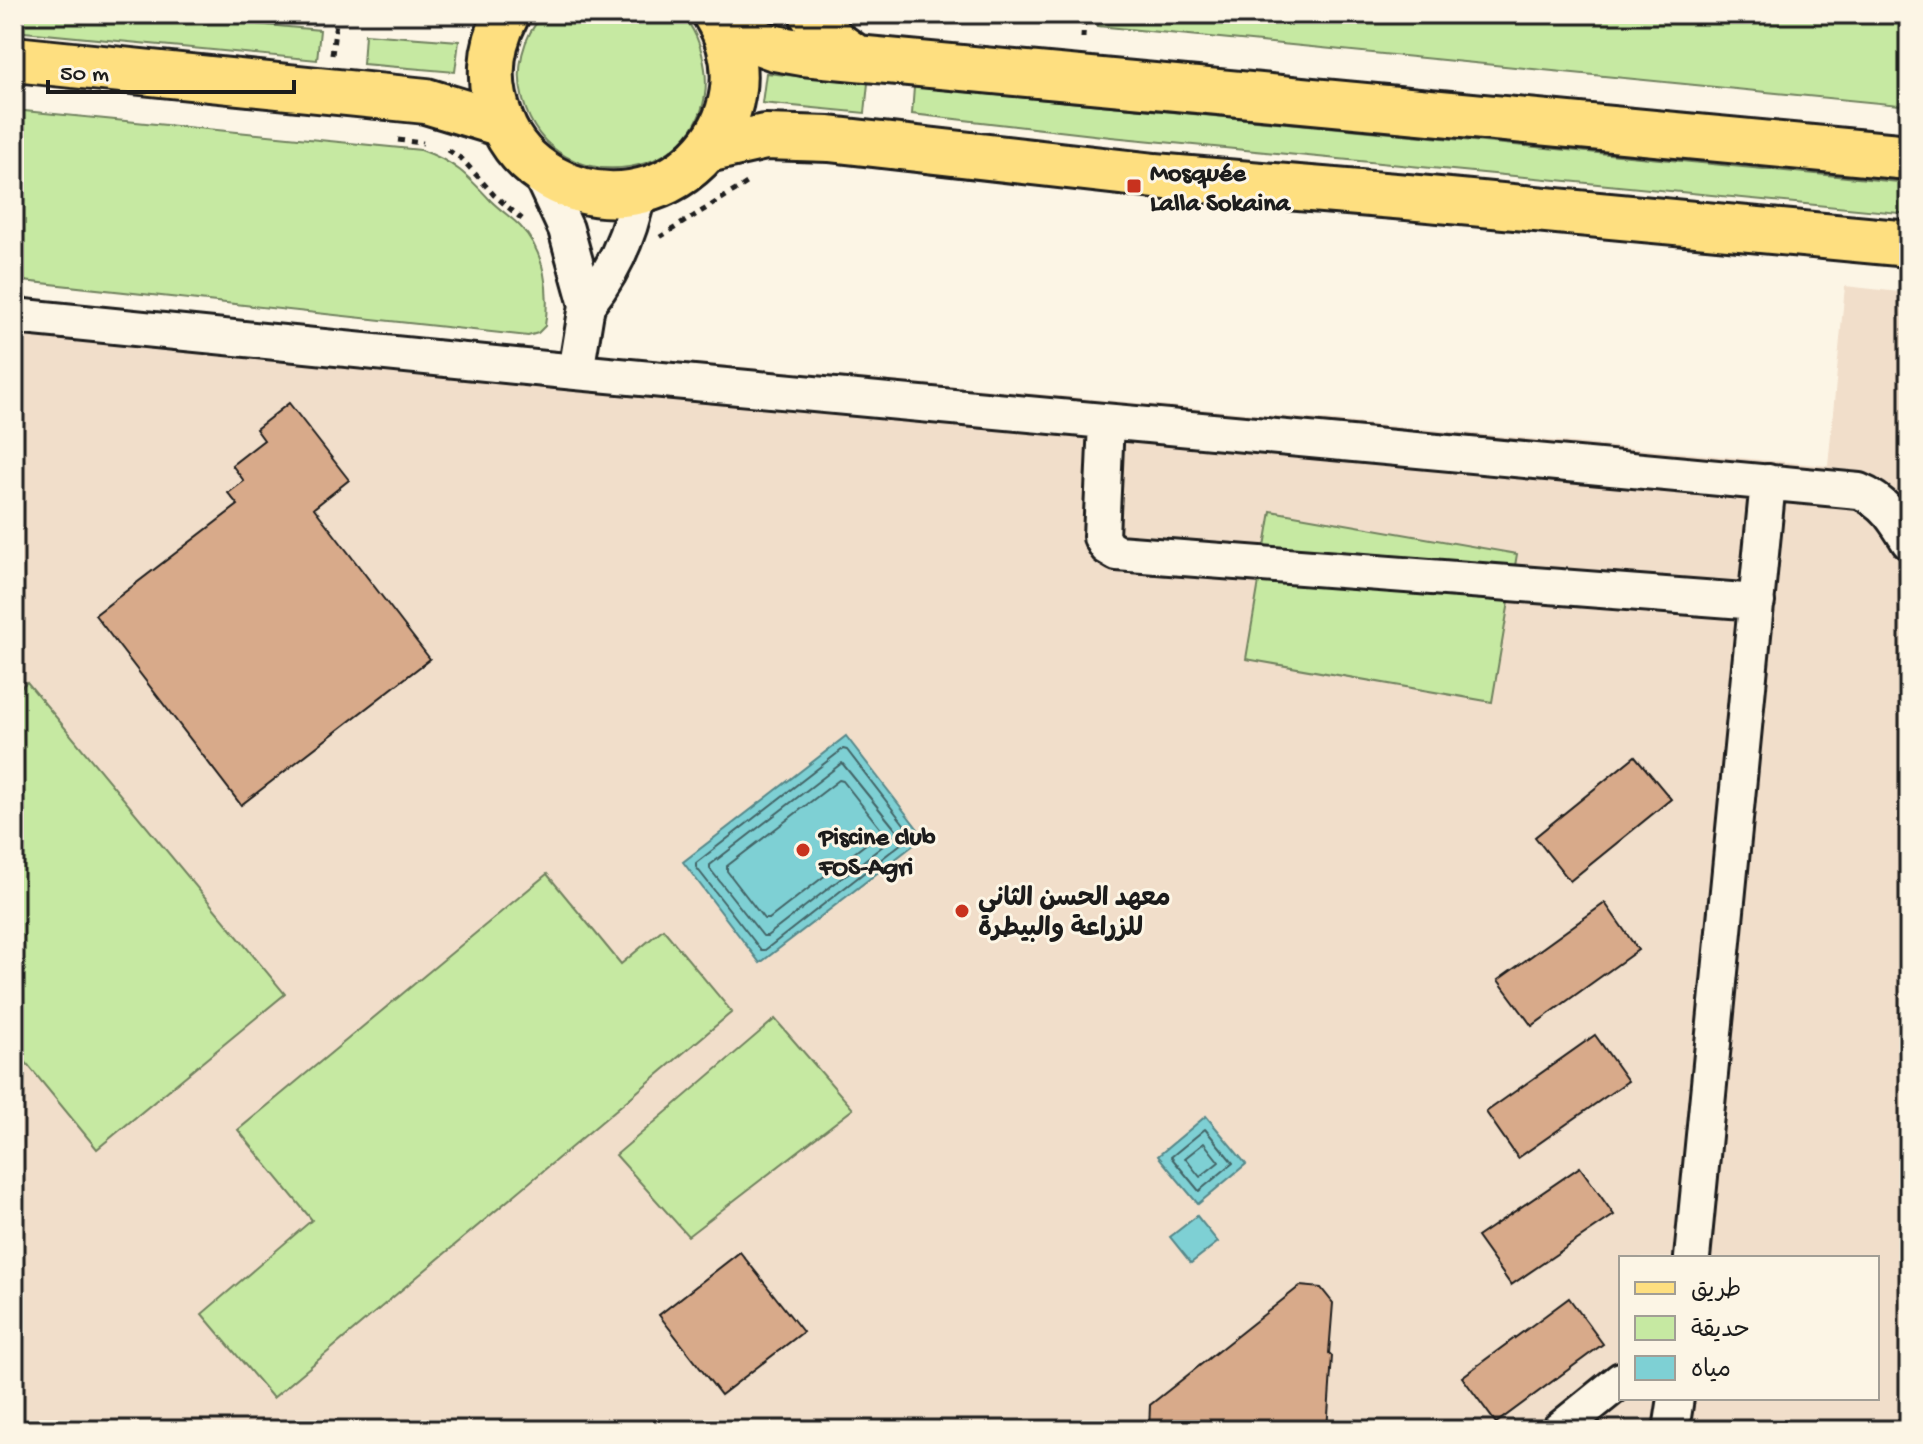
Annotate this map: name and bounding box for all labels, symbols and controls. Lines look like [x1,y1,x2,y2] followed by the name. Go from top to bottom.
[48,44,294,94] scale bar
[60,61,109,90] text: 50 m
[1150,160,1292,221] place label: Mosquée Lalla Sokaina
[1125,177,1143,195] marker: Mosquée Lalla Sokaina
[817,824,936,885] place label: Piscine club FOS-Agri
[794,841,812,859] marker: Piscine club FOS-Agri
[978,885,1171,946] place label: معهد الحسن الثاني للزراعة والبيطرة
[953,902,971,920] marker: معهد الحسن الثاني للزراعة والبيطرة
[1619,1256,1879,1400] legend
[1691,1277,1741,1306] text: طريق
[1691,1317,1750,1346] text: حديقة
[1691,1357,1731,1386] text: مياه

